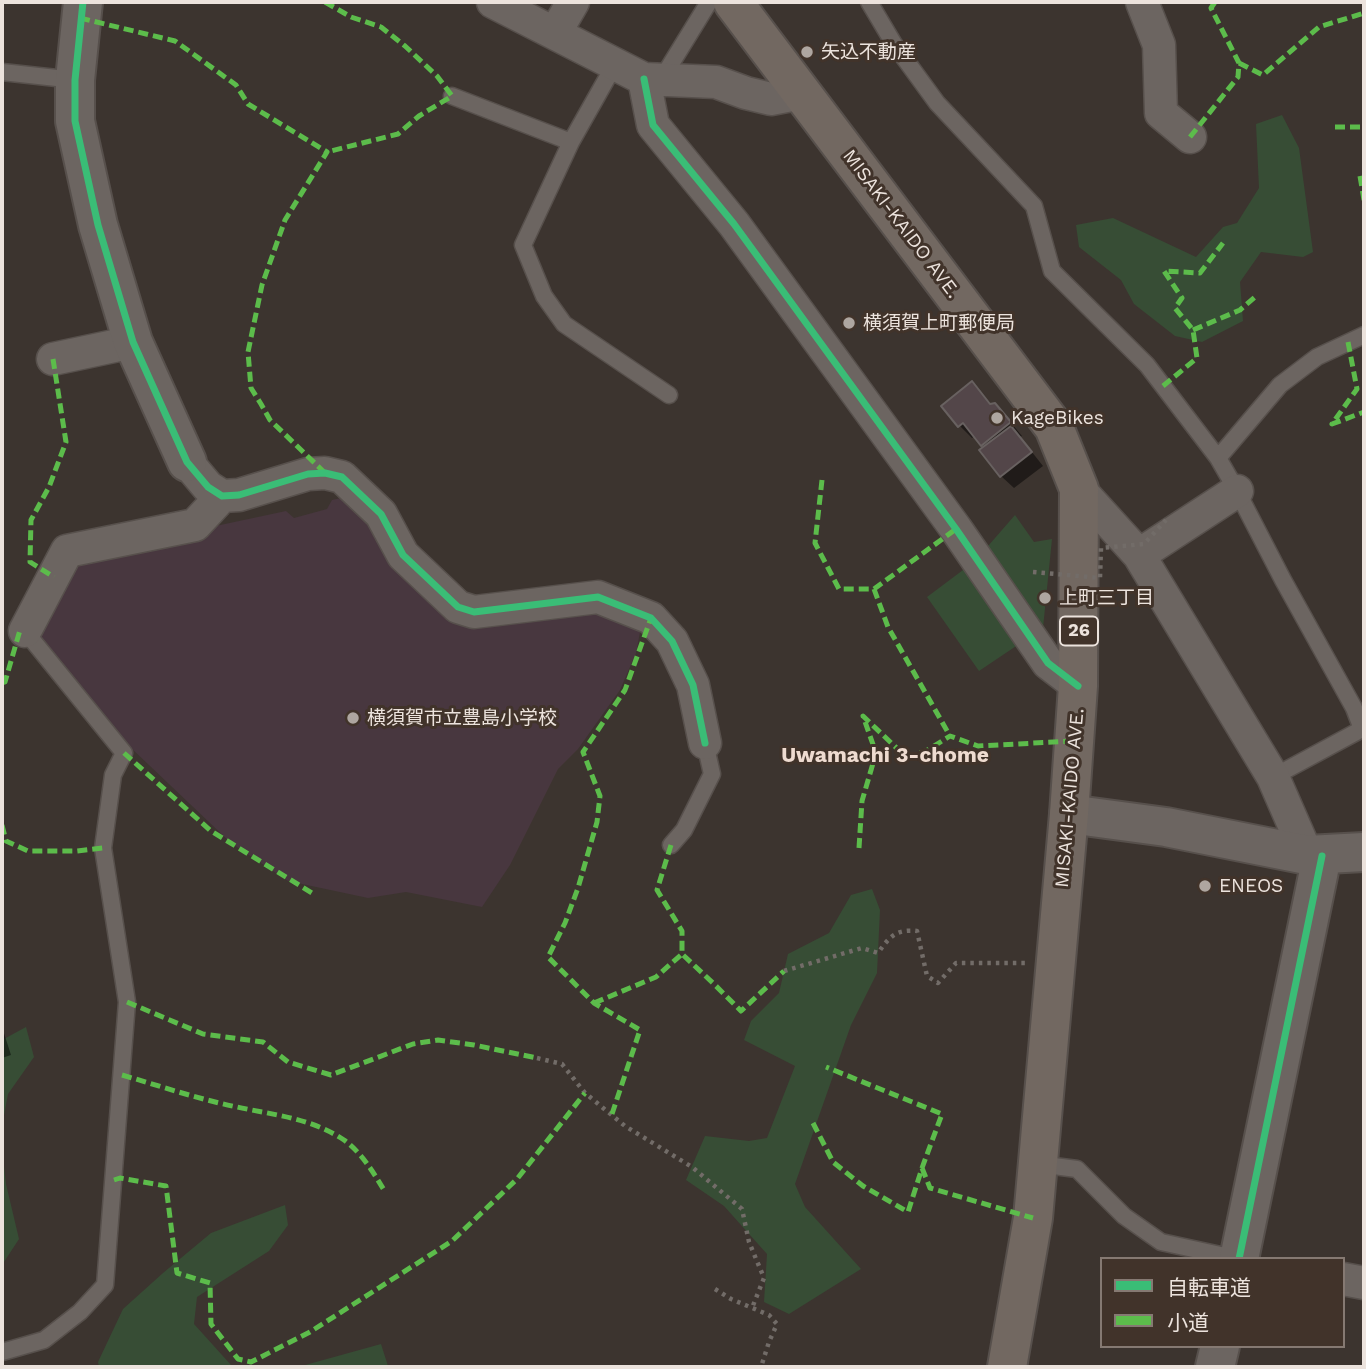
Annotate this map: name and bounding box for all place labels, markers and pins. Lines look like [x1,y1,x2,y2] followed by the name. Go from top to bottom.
[821,41,916,63] place label: 矢込不動産
[799,44,815,60] marker: 矢込不動産
[863,312,1015,334] place label: 横須賀上町郵便局
[841,315,857,331] marker: 横須賀上町郵便局
[1011,407,1104,429] place label: KageBikes
[989,410,1005,426] marker: KageBikes
[1059,587,1154,609] place label: 上町三丁目
[1037,590,1053,606] marker: 上町三丁目
[367,707,557,729] place label: 横須賀市立豊島小学校
[345,710,361,726] marker: 横須賀市立豊島小学校
[1219,875,1283,897] place label: ENEOS
[1197,878,1213,894] marker: ENEOS

